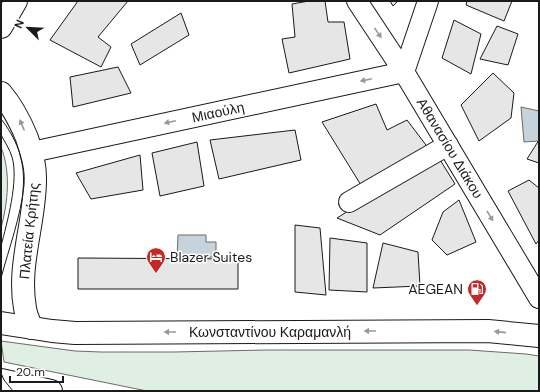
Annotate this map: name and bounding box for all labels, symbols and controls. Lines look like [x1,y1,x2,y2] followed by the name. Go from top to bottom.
[8,8,48,48] north arrow
[11,17,27,30] text: N
[375,28,382,39] one-way arrow
[359,77,372,83] one-way arrow
[413,94,487,202] street label: Αθανασίου Διάκου
[190,98,246,126] street label: Μιαούλη
[18,119,24,131] one-way arrow
[164,120,176,126] one-way arrow
[15,182,43,280] street label: Πλατεία Κρήτης
[486,211,494,221] one-way arrow
[145,246,167,274] hotel icon: Blazer Suites
[170,248,252,266] place label: Blazer Suites
[466,278,488,306] fuel station icon: AEGEAN
[408,280,463,298] place label: AEGEAN
[189,323,351,341] street label: Κωνσταντίνου Καραμανλή
[363,328,376,334] one-way arrow
[163,329,176,335] one-way arrow
[494,329,506,335] one-way arrow
[10,358,63,384] scale bar
[16,364,45,380] text: 20 m

